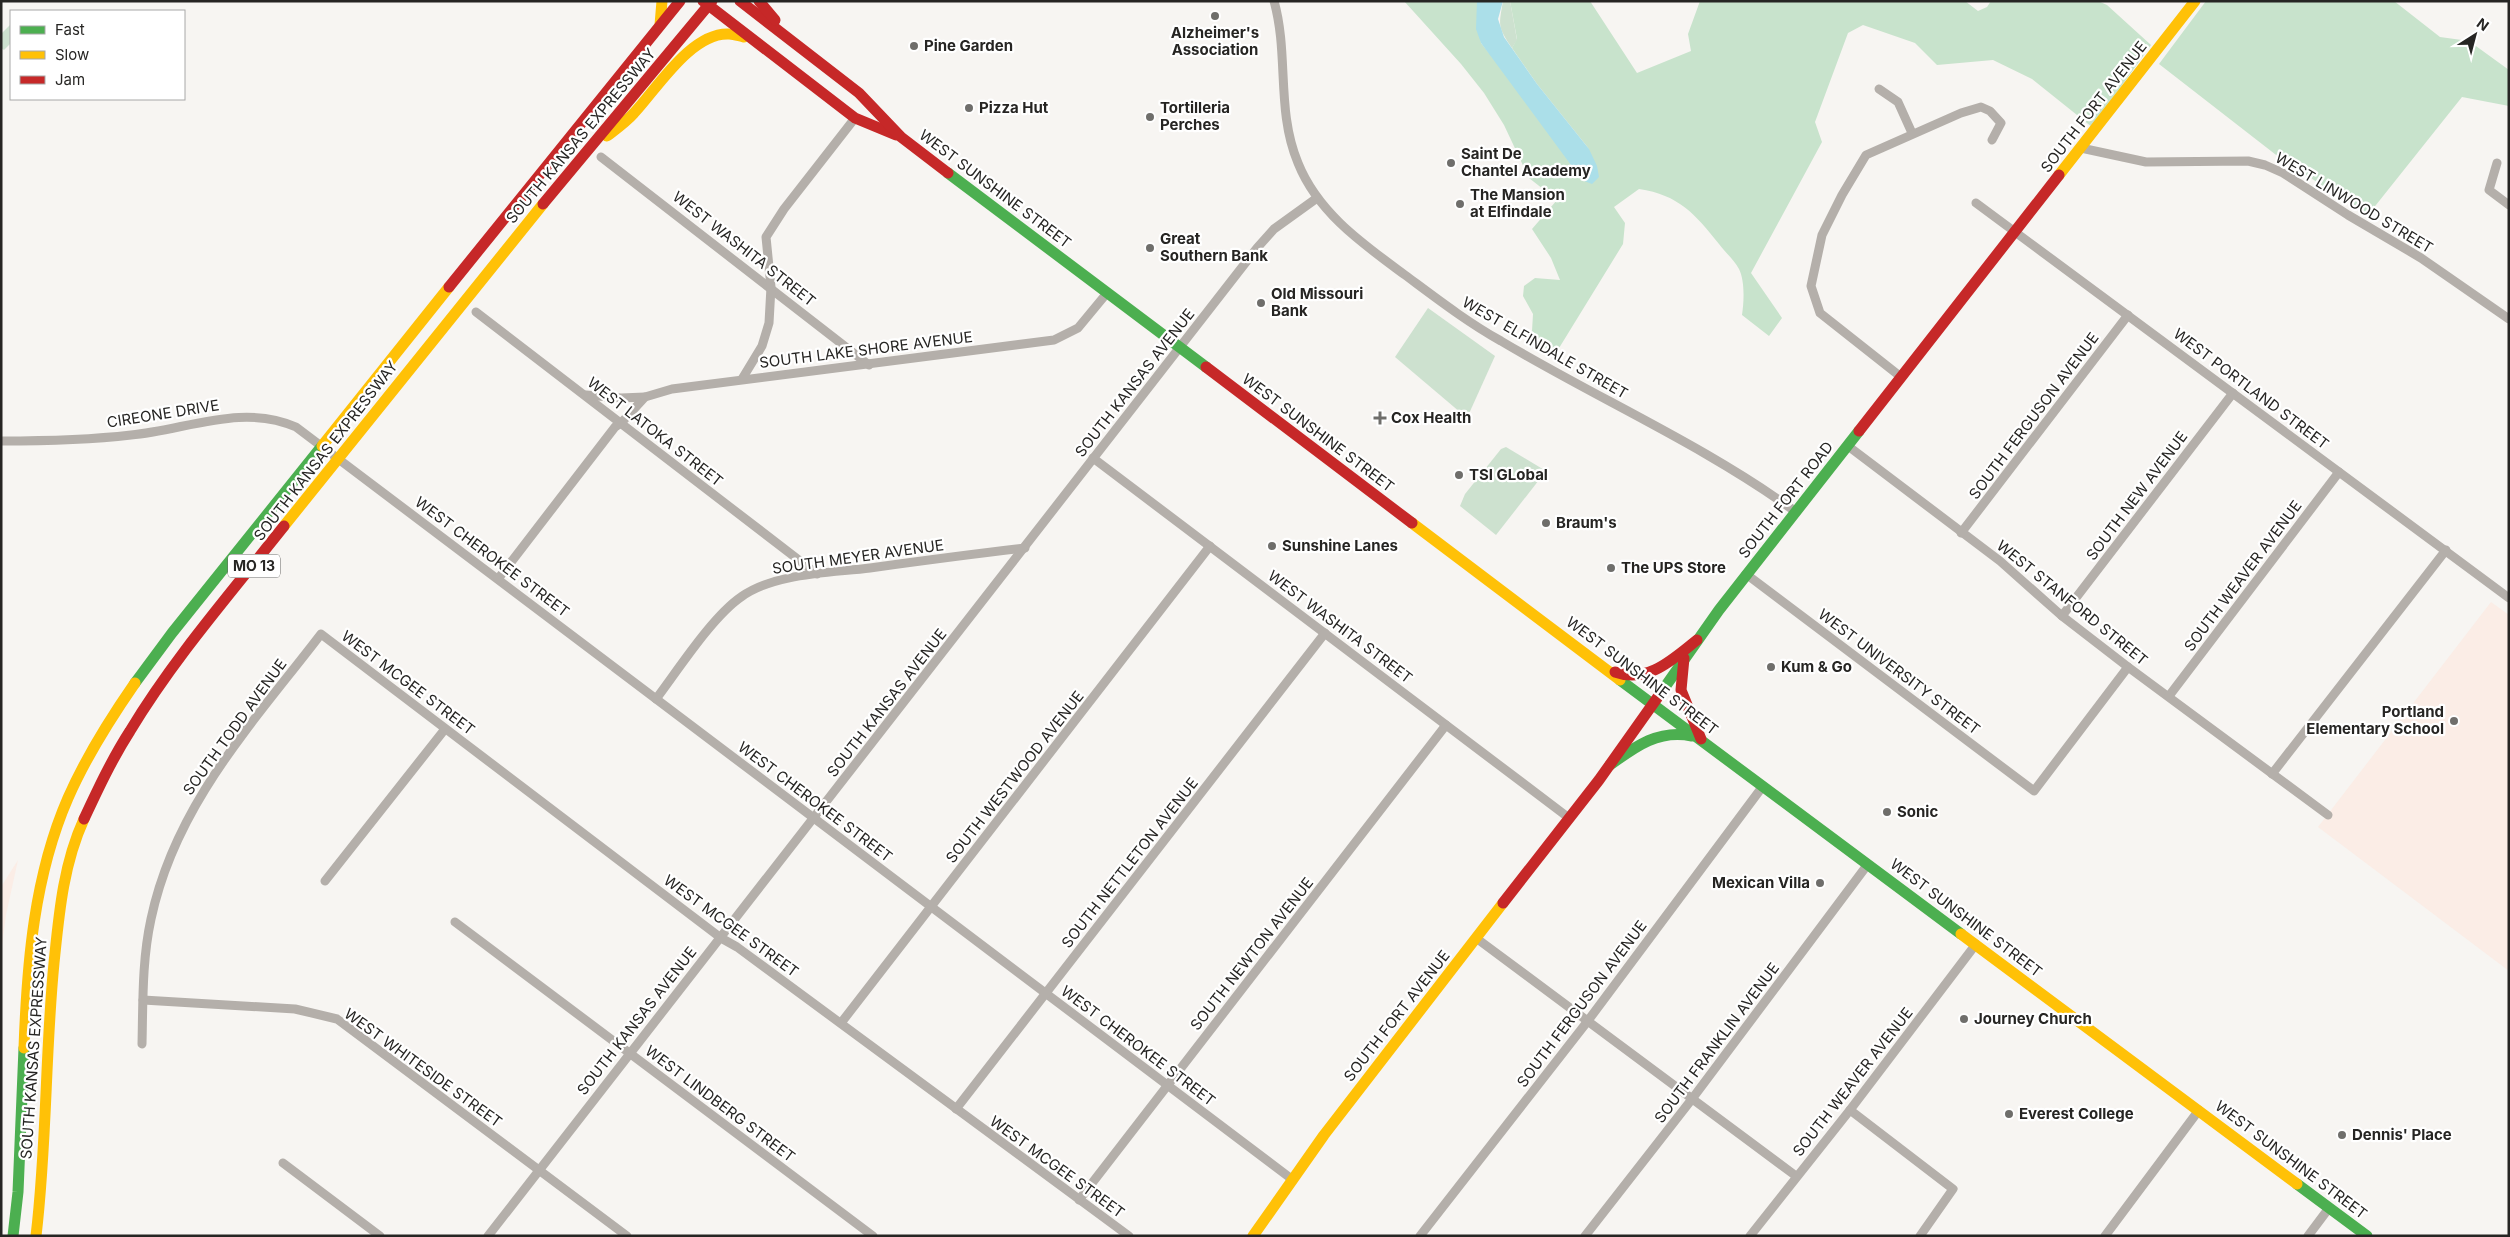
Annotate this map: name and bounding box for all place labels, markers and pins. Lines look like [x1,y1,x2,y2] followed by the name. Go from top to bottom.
[1209,10,1221,22] marker: Alzheimer's Association
[1171,23,1259,59] place label: Alzheimer's Association
[924,36,1013,55] place label: Pine Garden
[908,40,920,52] marker: Pine Garden
[979,98,1049,117] place label: Pizza Hut
[1160,98,1230,134] place label: Tortilleria Perches
[963,102,975,114] marker: Pizza Hut
[1144,111,1156,123] marker: Tortilleria Perches
[1461,144,1591,180] place label: Saint De Chantel Academy
[1445,157,1457,169] marker: Saint De Chantel Academy
[1470,185,1565,221] place label: The Mansion at Elfindale
[1454,198,1466,210] marker: The Mansion at Elfindale
[1160,229,1268,265] place label: Great Southern Bank
[1144,242,1156,254] marker: Great Southern Bank
[1271,284,1363,320] place label: Old Missouri Bank
[1255,297,1267,309] marker: Old Missouri Bank
[1391,408,1471,427] place label: Cox Health
[1373,411,1387,425] marker: Cox Health
[1469,465,1548,484] place label: TSI GLobal
[1453,469,1465,481] marker: TSI GLobal
[1556,513,1617,532] place label: Braum's
[1540,517,1552,529] marker: Braum's
[1282,536,1398,555] place label: Sunshine Lanes
[1266,540,1278,552] marker: Sunshine Lanes
[1621,558,1726,577] place label: The UPS Store
[1605,562,1617,574] marker: The UPS Store
[1781,657,1852,676] place label: Kum & Go
[1765,661,1777,673] marker: Kum & Go
[2306,702,2444,738] place label: Portland Elementary School
[2448,715,2460,727] marker: Portland Elementary School
[1897,802,1938,821] place label: Sonic
[1881,806,1893,818] marker: Sonic
[1712,873,1810,892] place label: Mexican Villa
[1814,877,1826,889] marker: Mexican Villa
[1974,1009,2092,1028] place label: Journey Church
[1958,1013,1970,1025] marker: Journey Church
[2019,1104,2134,1123] place label: Everest College
[2003,1108,2015,1120] marker: Everest College
[2352,1125,2452,1144] place label: Dennis' Place
[2336,1129,2348,1141] marker: Dennis' Place

